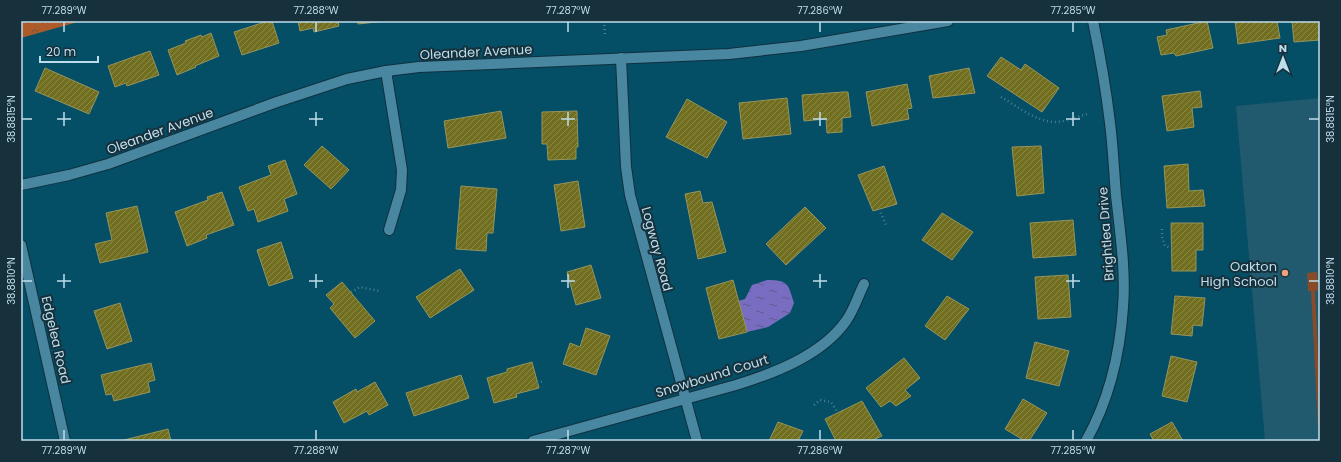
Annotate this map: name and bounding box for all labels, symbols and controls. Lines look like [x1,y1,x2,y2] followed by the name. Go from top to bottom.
[41,3,87,18] text: 77.289°W
[293,3,339,18] text: 77.288°W
[546,3,590,18] text: 77.287°W
[797,3,843,18] text: 77.286°W
[1050,3,1096,18] text: 77.285°W
[40,38,98,64] scale bar
[1263,38,1303,78] north arrow
[419,40,533,64] street label: Oleander Avenue
[1279,40,1287,56] text: N
[46,43,76,60] text: 20 m
[4,95,19,143] text: 38.8815°N
[1323,95,1338,143] text: 38.8815°N
[104,103,216,159] street label: Oleander Avenue
[1093,186,1119,282] street label: Brightlea Drive
[637,205,677,293] street label: Logway Road
[4,257,19,305] text: 38.8810°N
[1201,257,1277,291] place label: Oakton High School
[1323,257,1338,305] text: 38.8810°N
[1280,268,1290,278] marker: Oakton High School
[37,294,75,386] street label: Edgelea Road
[653,350,771,402] street label: Snowbound Court
[41,443,87,458] text: 77.289°W
[293,443,339,458] text: 77.288°W
[546,443,590,458] text: 77.287°W
[797,443,843,458] text: 77.286°W
[1050,443,1096,458] text: 77.285°W

